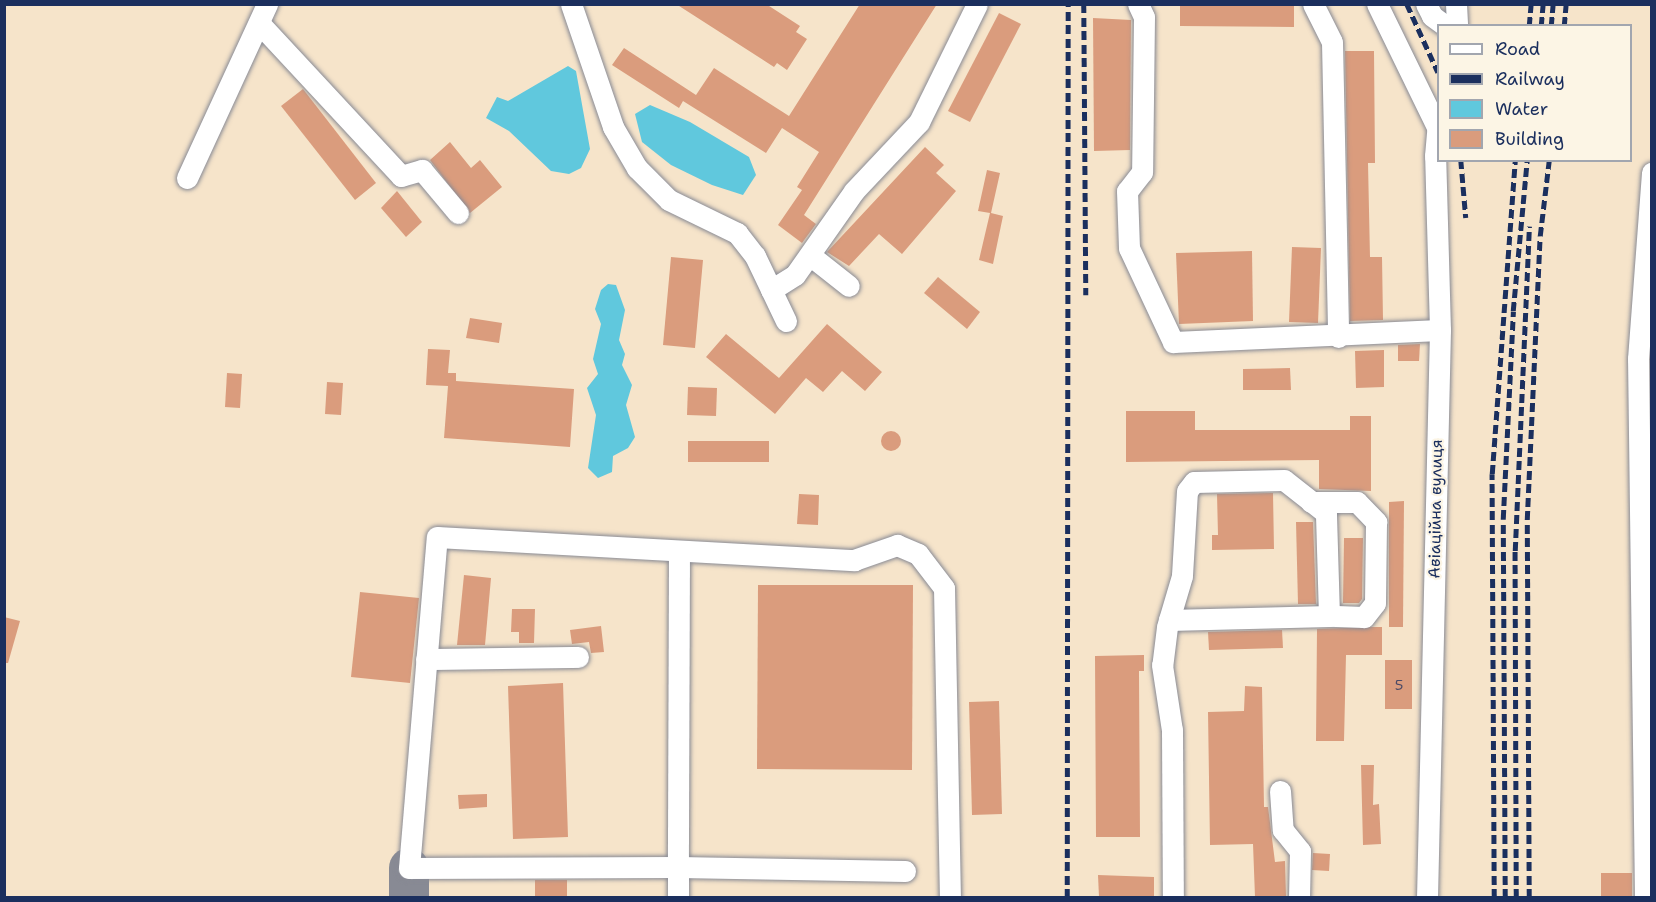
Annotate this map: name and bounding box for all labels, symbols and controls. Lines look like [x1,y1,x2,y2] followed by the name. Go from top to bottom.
[1437,24,1632,162] legend
[1495,37,1540,61] text: Road
[1495,67,1565,91] text: Railway
[1495,97,1548,121] text: Water
[1495,127,1564,151] text: Building
[1425,439,1447,579] street label: Авіаційна вулиця
[1395,677,1403,693] house number: 5

